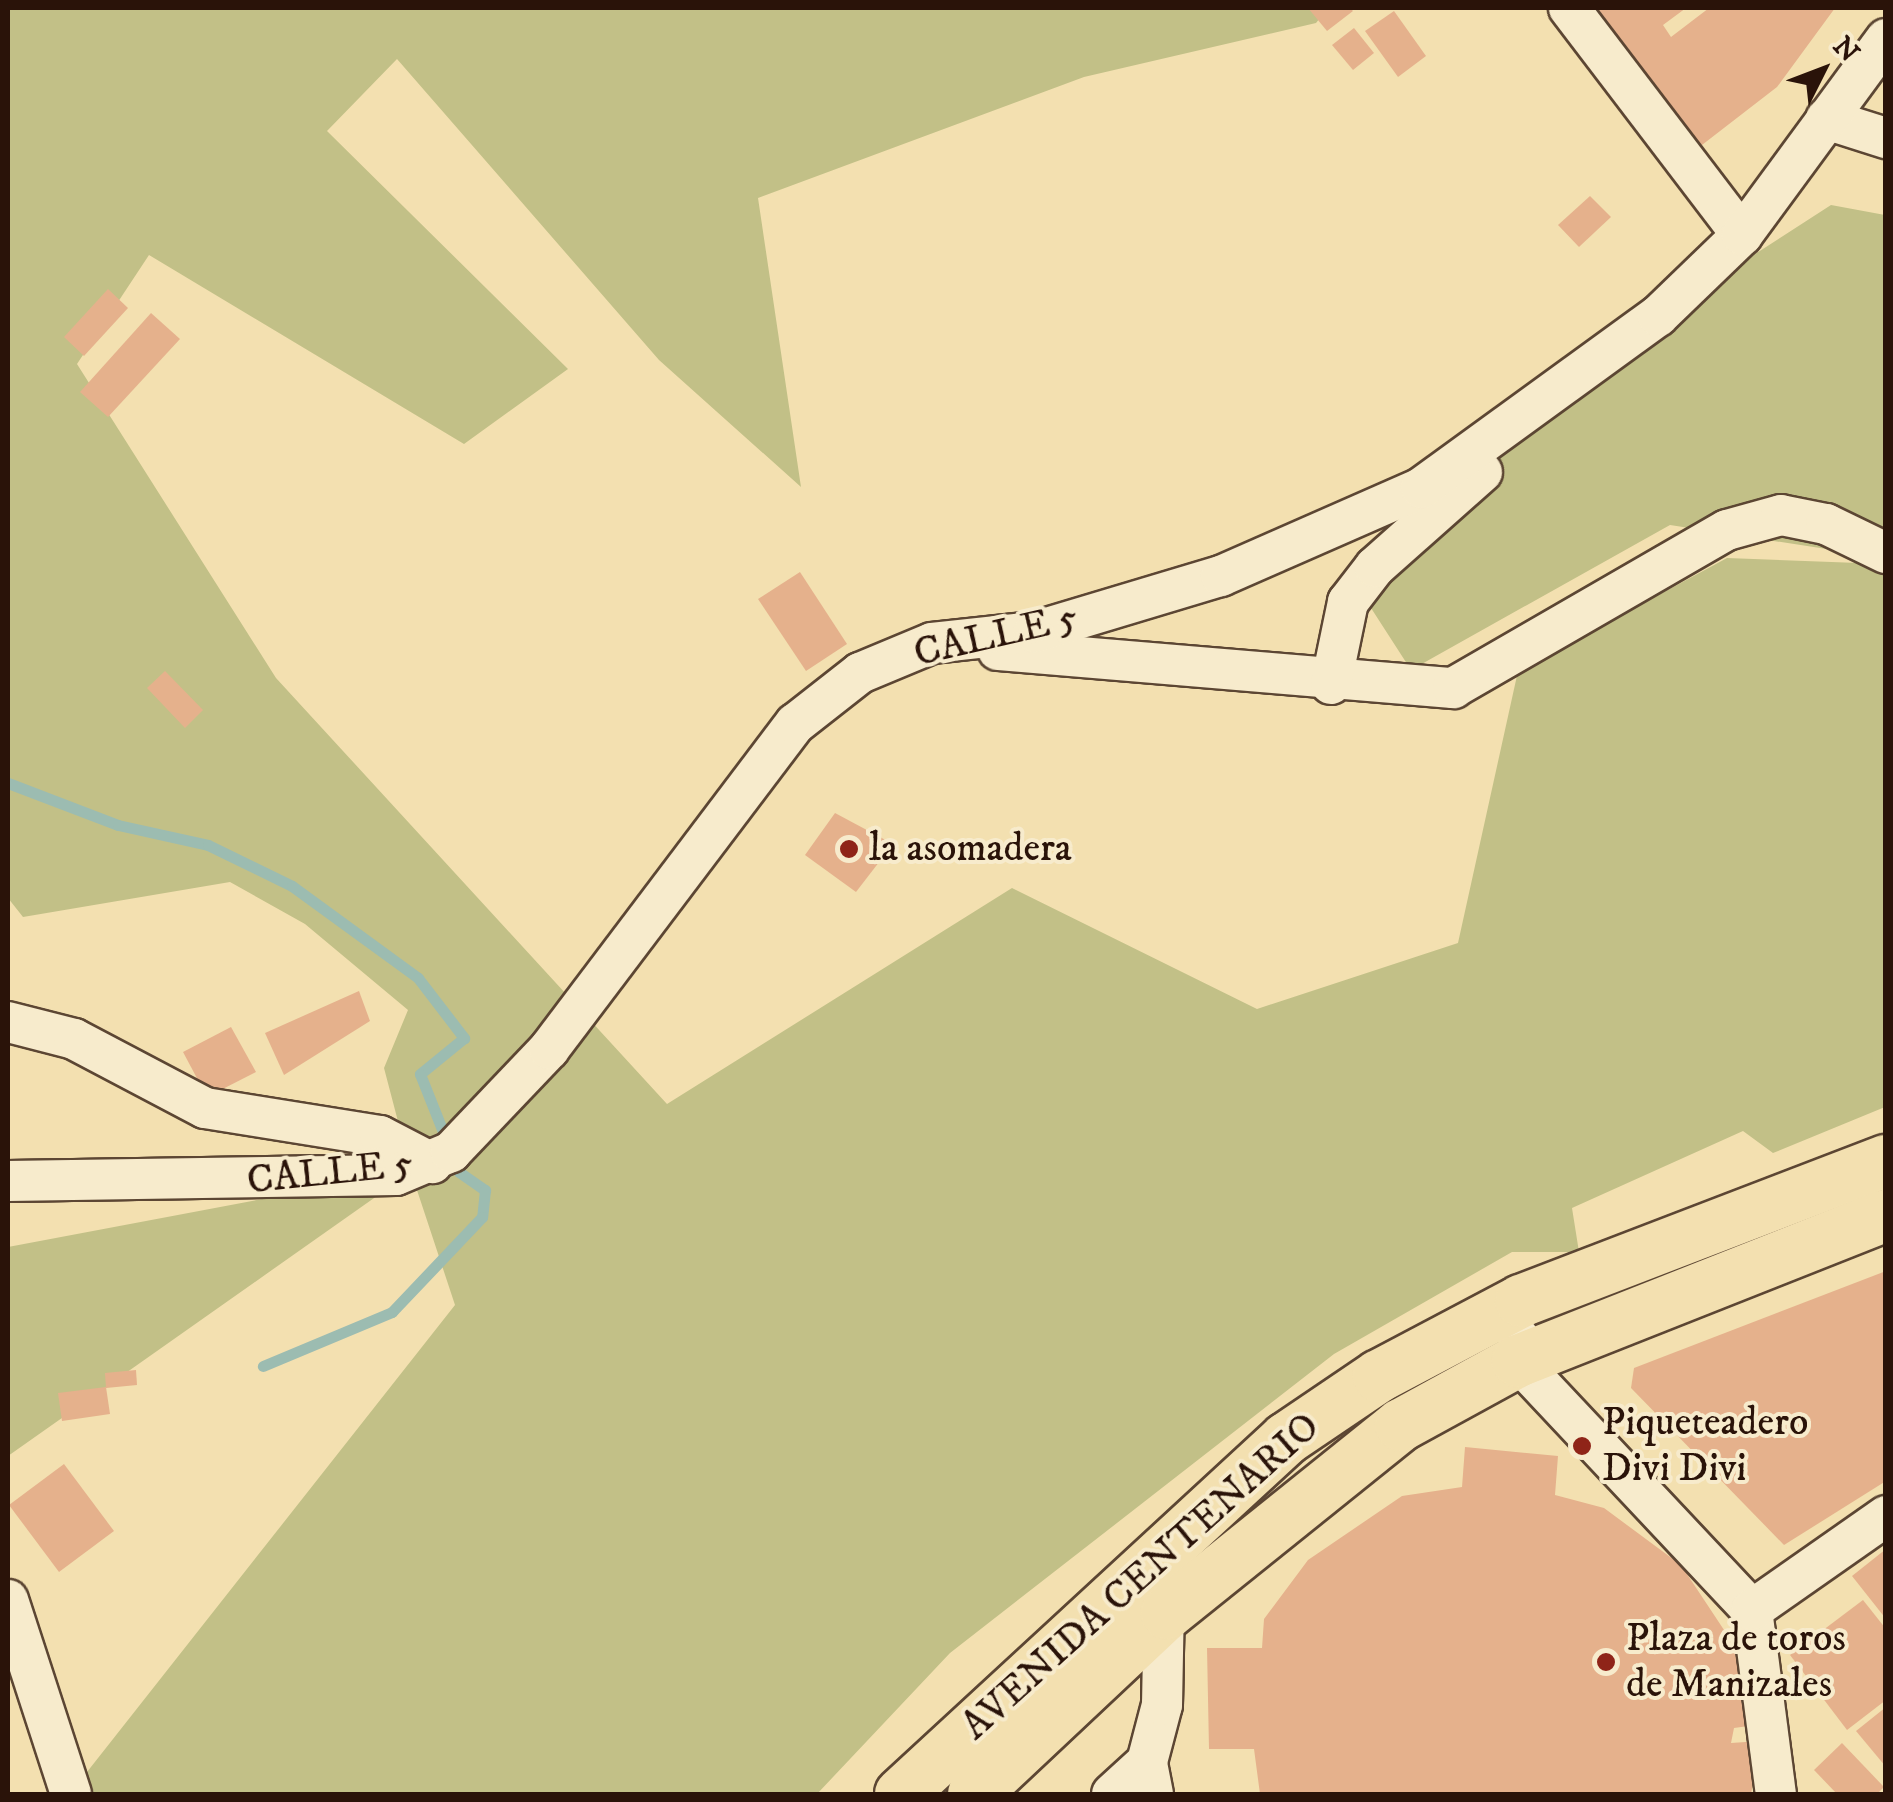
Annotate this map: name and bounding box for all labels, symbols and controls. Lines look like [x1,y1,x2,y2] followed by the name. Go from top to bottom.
[1773,20,1873,120] north arrow
[1825,29,1866,70] text: N
[909,594,1083,678] street label: CALLE 5
[869,825,1072,873] place label: la asomadera
[838,838,860,860] marker: la asomadera
[245,1140,415,1206] street label: CALLE 5
[1602,1399,1808,1493] place label: Piqueteadero Divi Divi
[952,1403,1330,1751] street label: AVENIDA CENTENARIO
[1571,1435,1593,1457] marker: Piqueteadero Divi Divi
[1626,1615,1846,1709] place label: Plaza de toros de Manizales
[1595,1651,1617,1673] marker: Plaza de toros de Manizales

